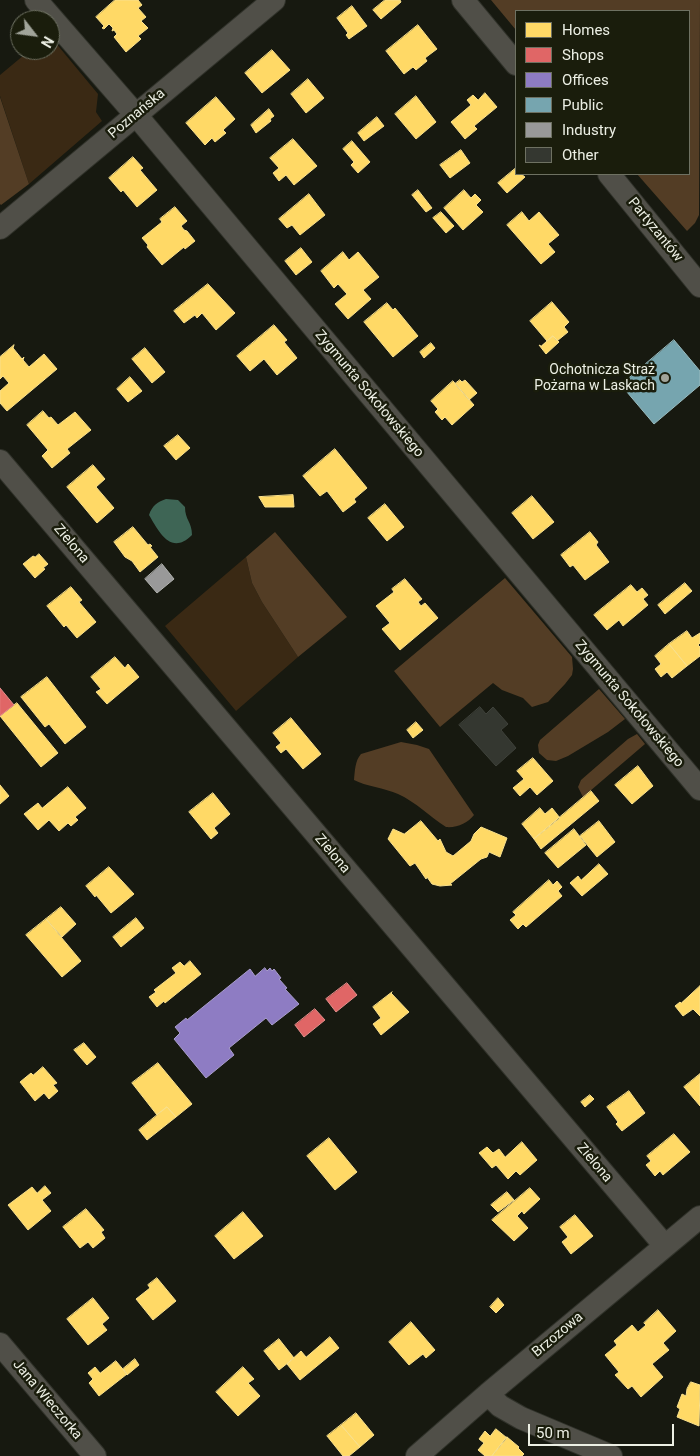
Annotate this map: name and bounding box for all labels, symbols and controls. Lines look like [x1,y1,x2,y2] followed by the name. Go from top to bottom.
[10,10,60,60] north arrow
[515,10,690,175] legend
[562,21,610,39] text: Homes
[38,34,57,50] text: N
[562,46,604,64] text: Shops
[562,71,609,89] text: Offices
[105,86,169,142] street label: Poznańska
[562,96,603,114] text: Public
[562,121,616,139] text: Industry
[562,146,599,164] text: Other
[624,194,686,266] street label: Partyzantów
[311,327,427,461] street label: Zygmunta Sokołowskiego
[534,362,655,394] place label: Ochotnicza Straż Pożarna w Laskach
[659,372,671,384] marker: Ochotnicza Straż Pożarna w Laskach
[50,521,92,567] street label: Zielona
[571,637,687,771] street label: Zygmunta Sokołowskiego
[311,831,353,877] street label: Zielona
[573,1140,615,1186] street label: Zielona
[529,1309,587,1361] street label: Brzozowa
[9,1357,85,1443] street label: Jana Wieczorka
[530,1414,676,1446] scale bar
[536,1424,570,1442] text: 50 m

